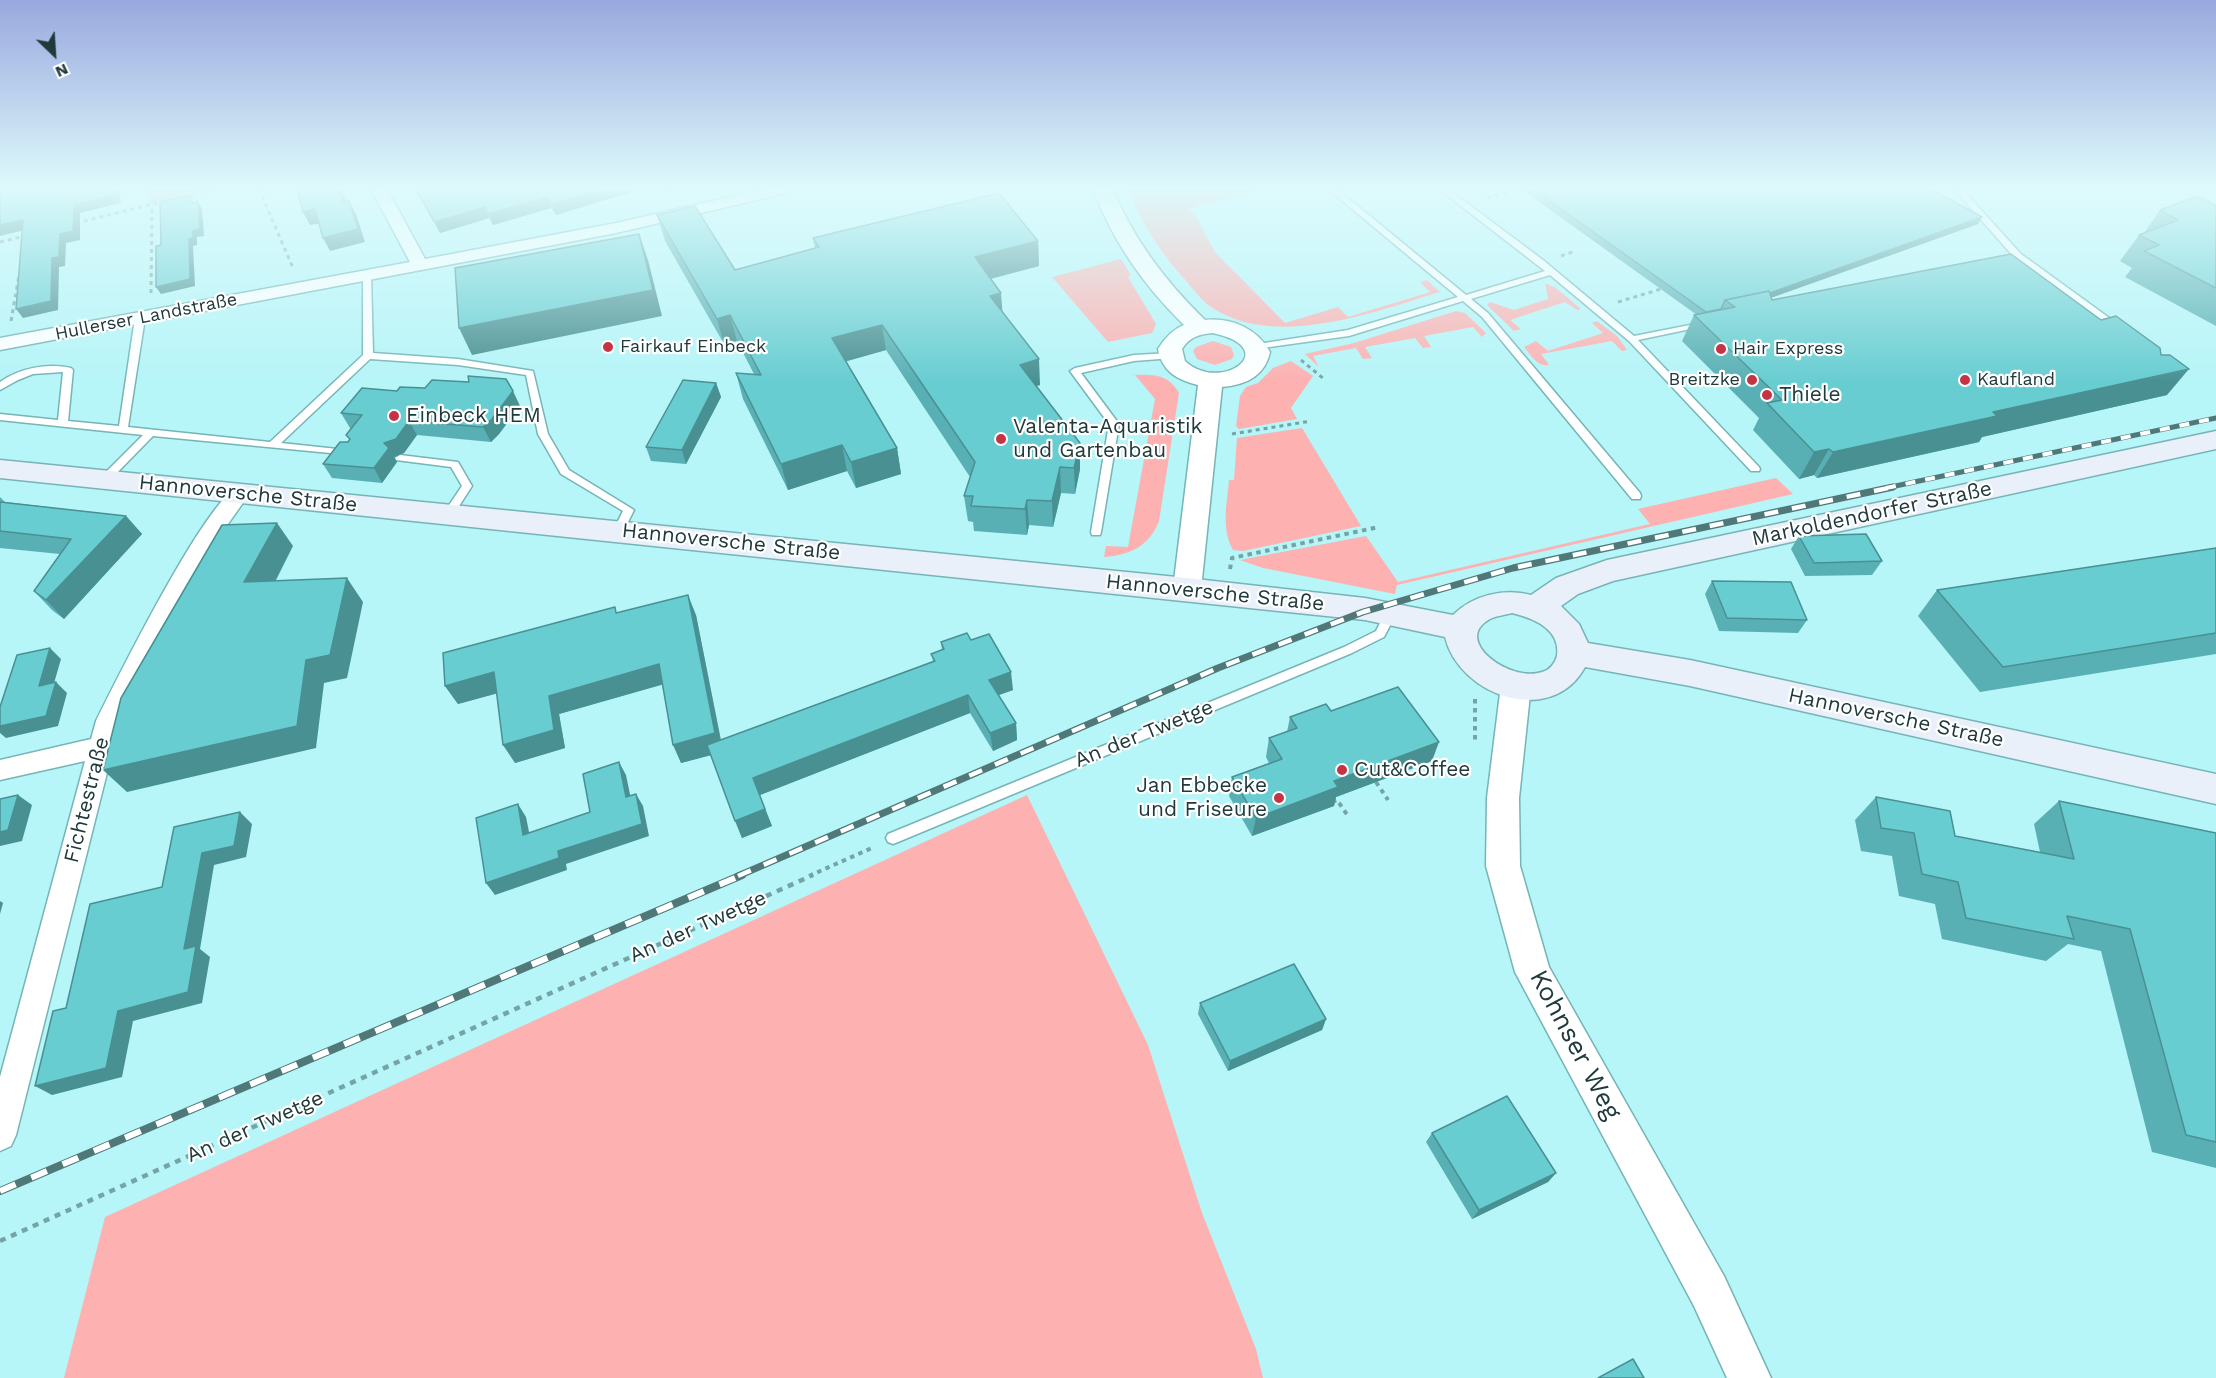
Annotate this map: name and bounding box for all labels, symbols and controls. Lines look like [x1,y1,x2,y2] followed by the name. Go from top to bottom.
[24,24,84,84] north arrow
[52,60,71,82] text: N
[53,289,239,345] street label: Hullerser Landstraße
[620,336,766,358] place label: Fairkauf Einbeck
[1733,338,1843,360] place label: Hair Express
[601,340,615,354] marker: Fairkauf Einbeck
[1714,342,1728,356] marker: Hair Express
[1669,369,1740,391] place label: Breitzke
[1977,369,2055,391] place label: Kaufland
[1745,373,1759,387] marker: Breitzke
[1958,373,1972,387] marker: Kaufland
[1779,382,1841,408] place label: Thiele
[1760,388,1774,402] marker: Thiele
[406,403,541,429] place label: Einbeck HEM
[387,409,401,423] marker: Einbeck HEM
[1013,414,1202,464] place label: Valenta-Aquaristik und Gartenbau
[994,432,1008,446] marker: Valenta-Aquaristik und Gartenbau
[138,470,358,518] street label: Hannoversche Straße
[1750,476,1994,552] street label: Markoldendorfer Straße
[621,518,841,566] street label: Hannoversche Straße
[1105,569,1325,617] street label: Hannoversche Straße
[1786,683,2006,753] street label: Hannoversche Straße
[1071,695,1217,773] street label: An der Twetge
[59,734,115,866] street label: Fichtestraße
[1354,757,1470,783] place label: Cut&Coffee
[1335,763,1349,777] marker: Cut&Coffee
[1136,773,1267,823] place label: Jan Ebbecke und Friseure
[1272,791,1286,805] marker: Jan Ebbecke und Friseure
[626,885,770,969] street label: An der Twetge
[1523,965,1627,1125] street label: Kohnser Weg
[183,1085,327,1169] street label: An der Twetge

